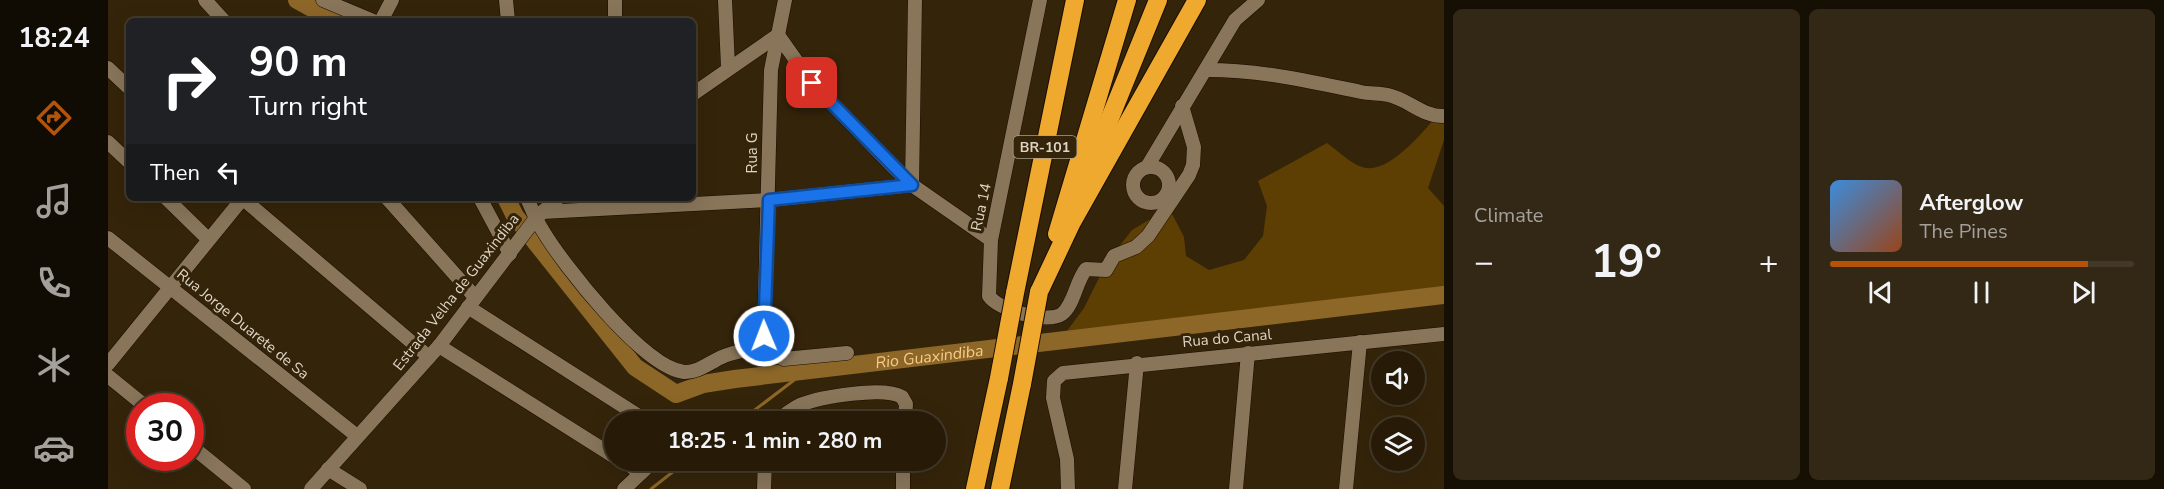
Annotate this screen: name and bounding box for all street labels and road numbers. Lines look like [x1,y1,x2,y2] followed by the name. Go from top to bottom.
[742,132,762,174] street label: Rua G
[1014,136,1076,158] road number: BR-101
[966,181,996,233] street label: Rua 14
[389,210,523,374] street label: Estrada Velha de Guaxindiba
[173,264,313,384] street label: Rua Jorge Duarete de Sa
[1181,324,1273,352] street label: Rua do Canal

